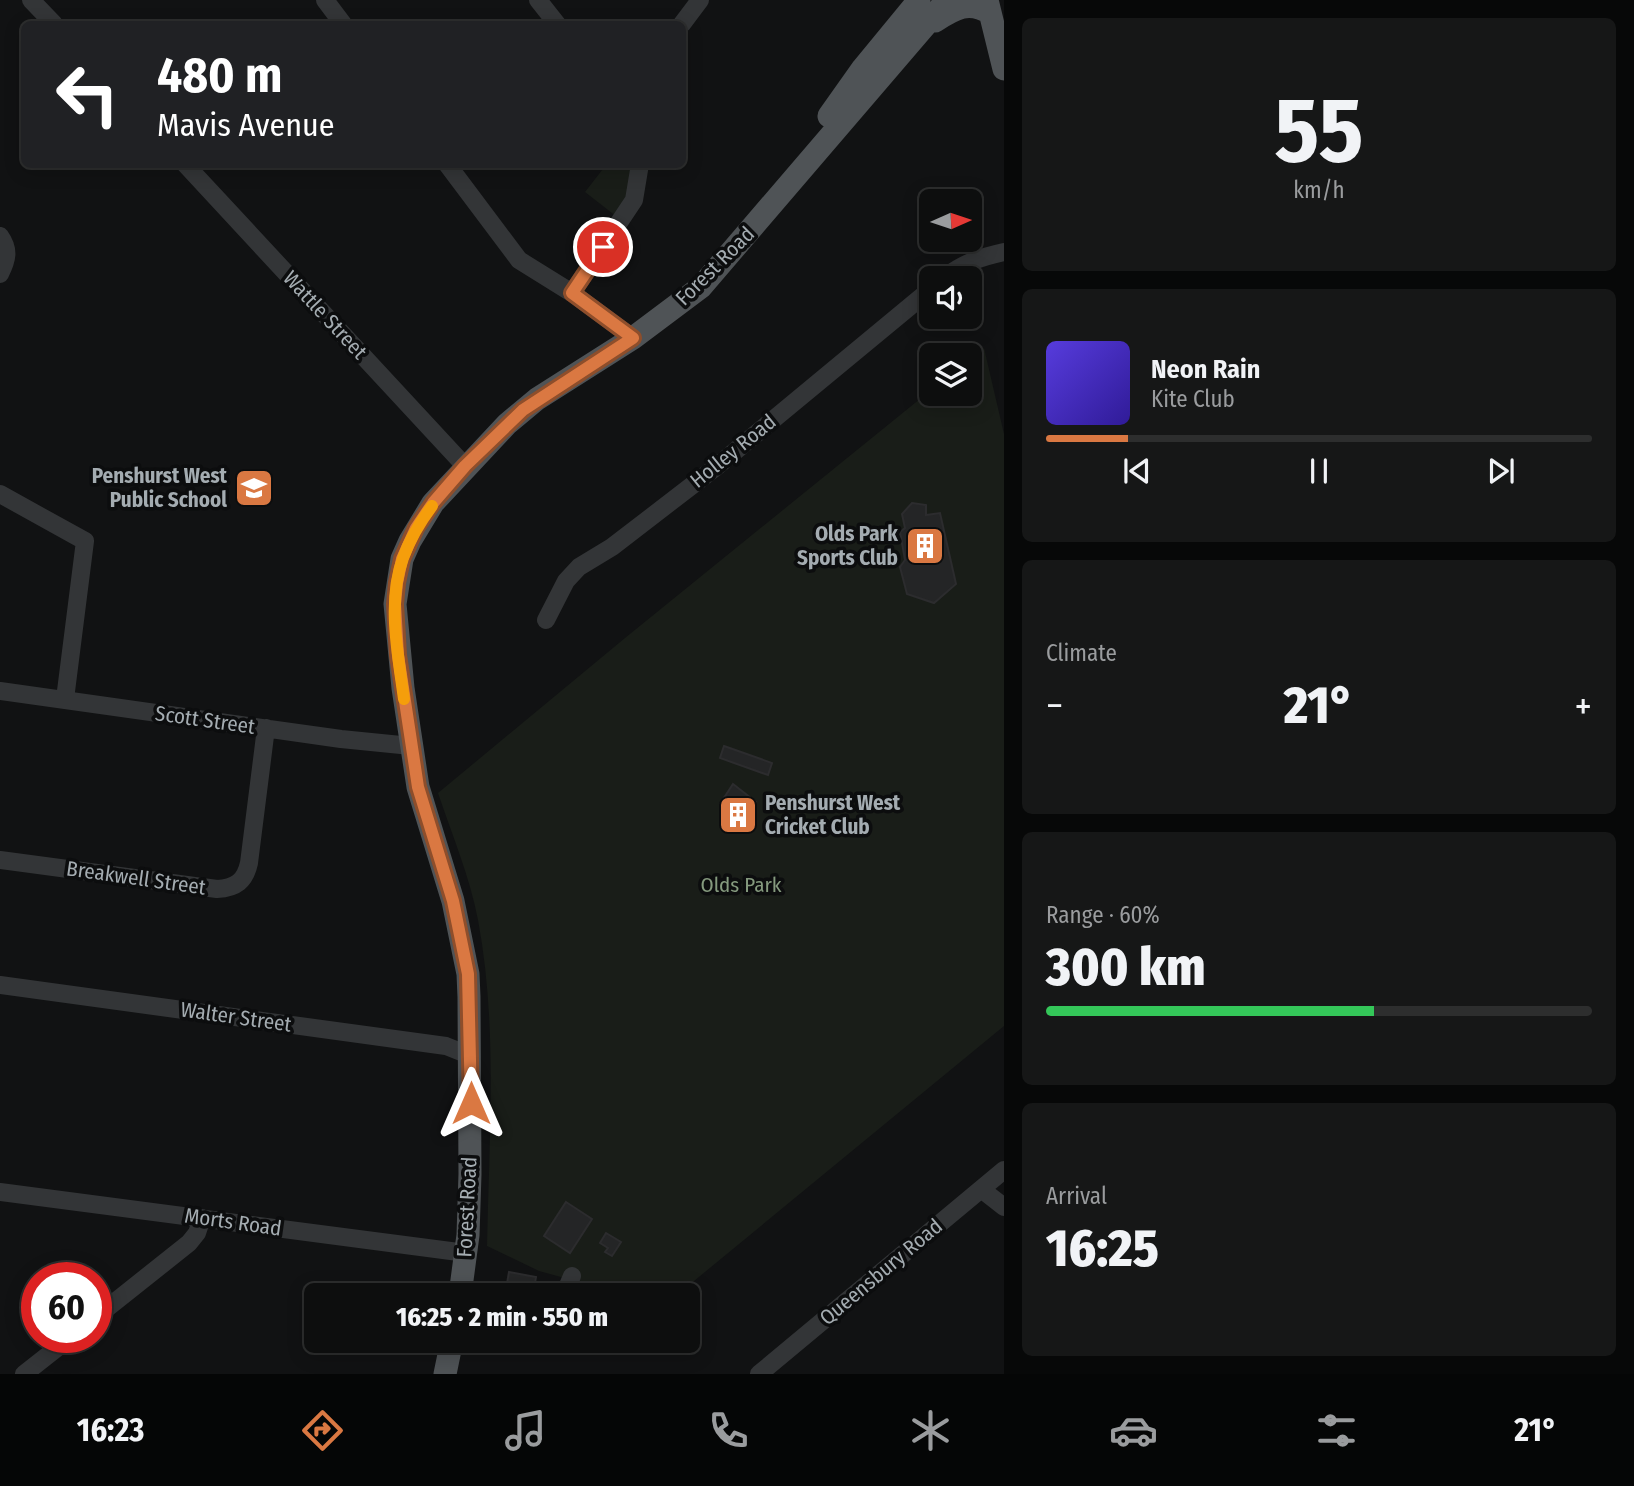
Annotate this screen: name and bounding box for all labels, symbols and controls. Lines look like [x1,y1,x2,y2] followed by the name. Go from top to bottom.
[157,46,282,105] text: 480 m
[42,49,133,140] icon: left
[1275,76,1363,185] text: 55
[157,106,335,144] text: Mavis Avenue
[1293,176,1345,204] text: km/h
[919,189,982,252] north arrow
[919,189,982,406] map controls
[573,217,633,277] pin
[670,221,760,311] street label: Forest Road
[584,228,622,266] icon: arrive
[278,265,373,365] street label: Wattle Street
[919,266,982,329] button: sound
[919,343,982,406] button: layers
[1151,354,1260,385] text: Neon Rain
[1151,385,1235,413] text: Kite Club
[685,409,781,493] street label: Holley Road
[1118,452,1156,490] icon: previous
[1300,452,1338,490] icon: pause
[1482,452,1520,490] icon: next
[92,463,228,513] place label: Penshurst West Public School
[233,467,275,509] school or university icon: Penshurst West Public School
[797,521,898,571] place label: Olds Park Sports Club
[904,525,946,567] building icon: Olds Park Sports Club
[1046,639,1117,667] text: Climate
[1284,674,1354,737] text: 21°
[1046,683,1063,729] text: −
[1575,683,1592,729] text: +
[153,700,257,740] street label: Scott Street
[765,790,901,840] place label: Penshurst West Cricket Club
[717,794,759,836] building icon: Penshurst West Cricket Club
[65,855,207,901] street label: Breakwell Street
[700,872,782,898] park label: Olds Park
[1046,901,1160,929] text: Range · 60%
[1046,936,1206,999] text: 300 km
[179,996,293,1038] street label: Walter Street
[434,1066,508,1140] position arrow
[451,1156,483,1258] street label: Forest Road
[1046,1182,1107,1210] text: Arrival
[183,1202,283,1242] street label: Morts Road
[814,1213,948,1331] street label: Queensbury Road
[1046,1217,1159,1280] text: 16:25
[21,1262,112,1353] speed limit sign: 60
[396,1302,608,1333] text: 16:25 · 2 min · 550 m
[298,1406,347,1455] icon: directions
[501,1406,550,1455] icon: music
[704,1406,753,1455] icon: phone
[906,1406,955,1455] icon: climate
[1109,1406,1158,1455] icon: car
[1312,1406,1361,1455] icon: filters
[77,1411,144,1449] text: 16:23
[1514,1411,1557,1449] text: 21°

